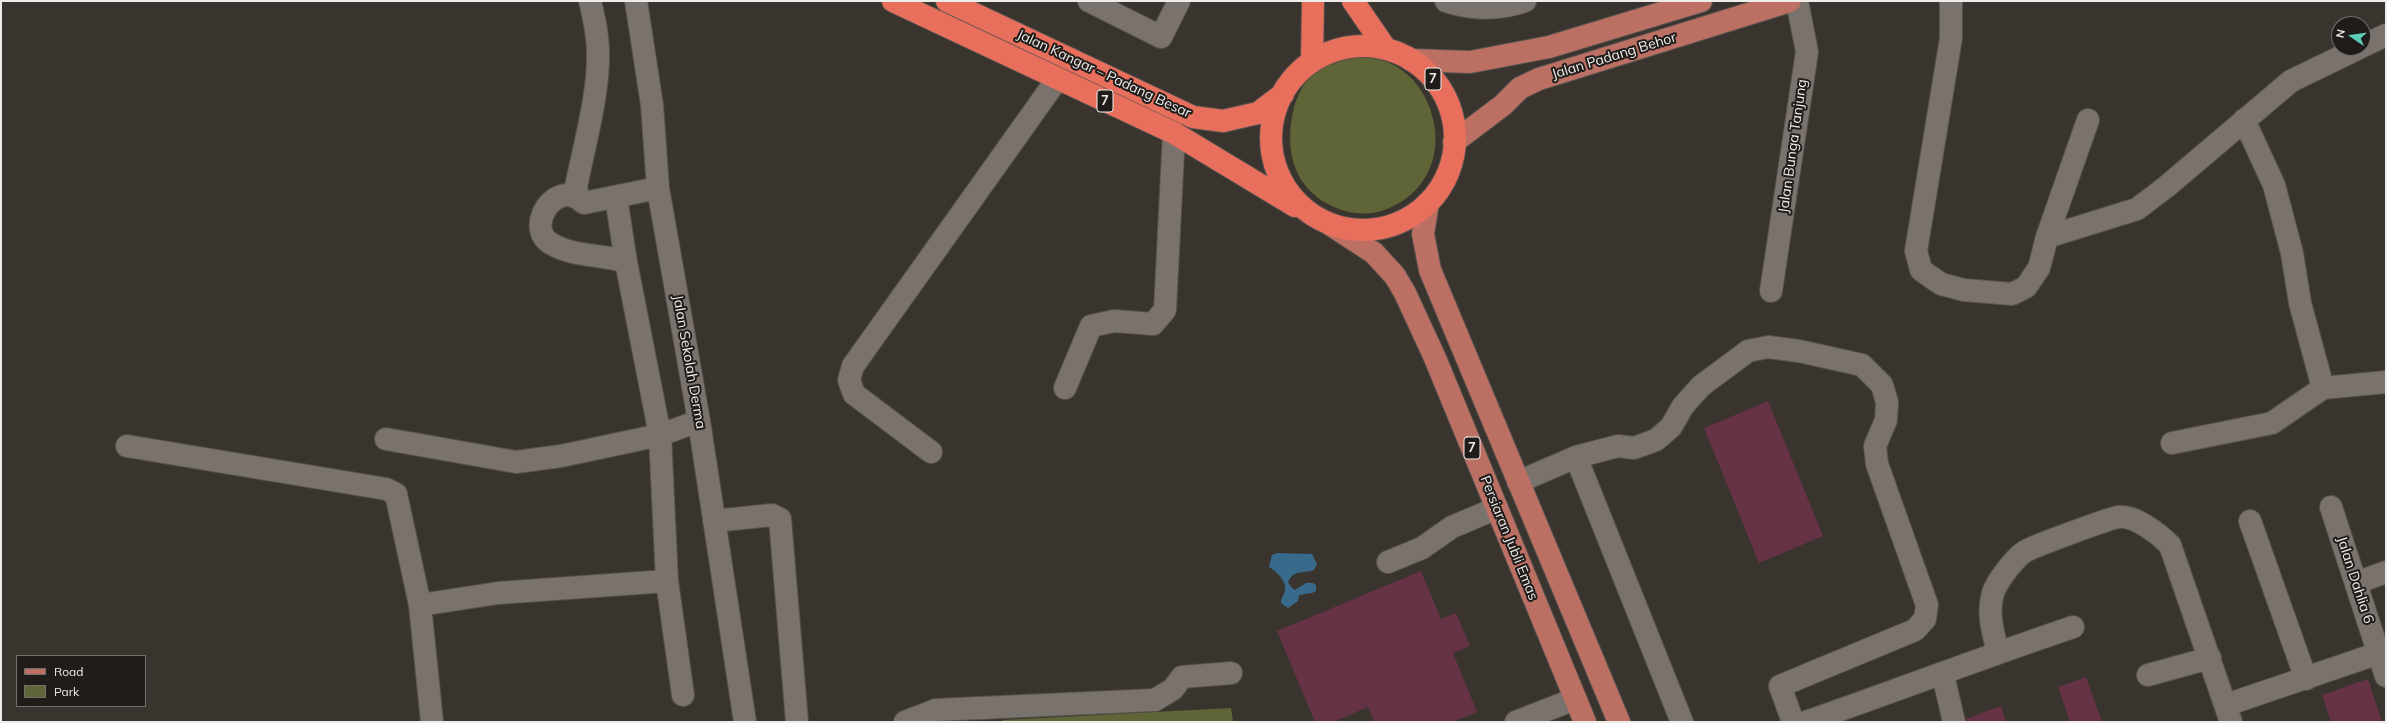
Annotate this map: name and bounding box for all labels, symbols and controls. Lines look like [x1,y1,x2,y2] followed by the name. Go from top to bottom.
[2331,16,2371,56] north arrow
[1014,26,1194,122] street label: Jalan Kangar – Padang Besar
[2333,28,2348,39] text: N
[1550,29,1678,83] street label: Jalan Padang Behor
[1425,68,1441,90] road number: 7
[1775,78,1811,214] street label: Jalan Bunga Tanjung
[1097,90,1113,112] road number: 7
[669,294,709,430] street label: Jalan Sekolah Derma
[1464,437,1480,459] road number: 7
[1476,473,1542,603] street label: Persiaran Jubli Emas
[2333,534,2377,626] street label: Jalan Dahlia 6
[16,655,146,707] legend
[54,664,83,679] text: Road
[54,684,79,699] text: Park

